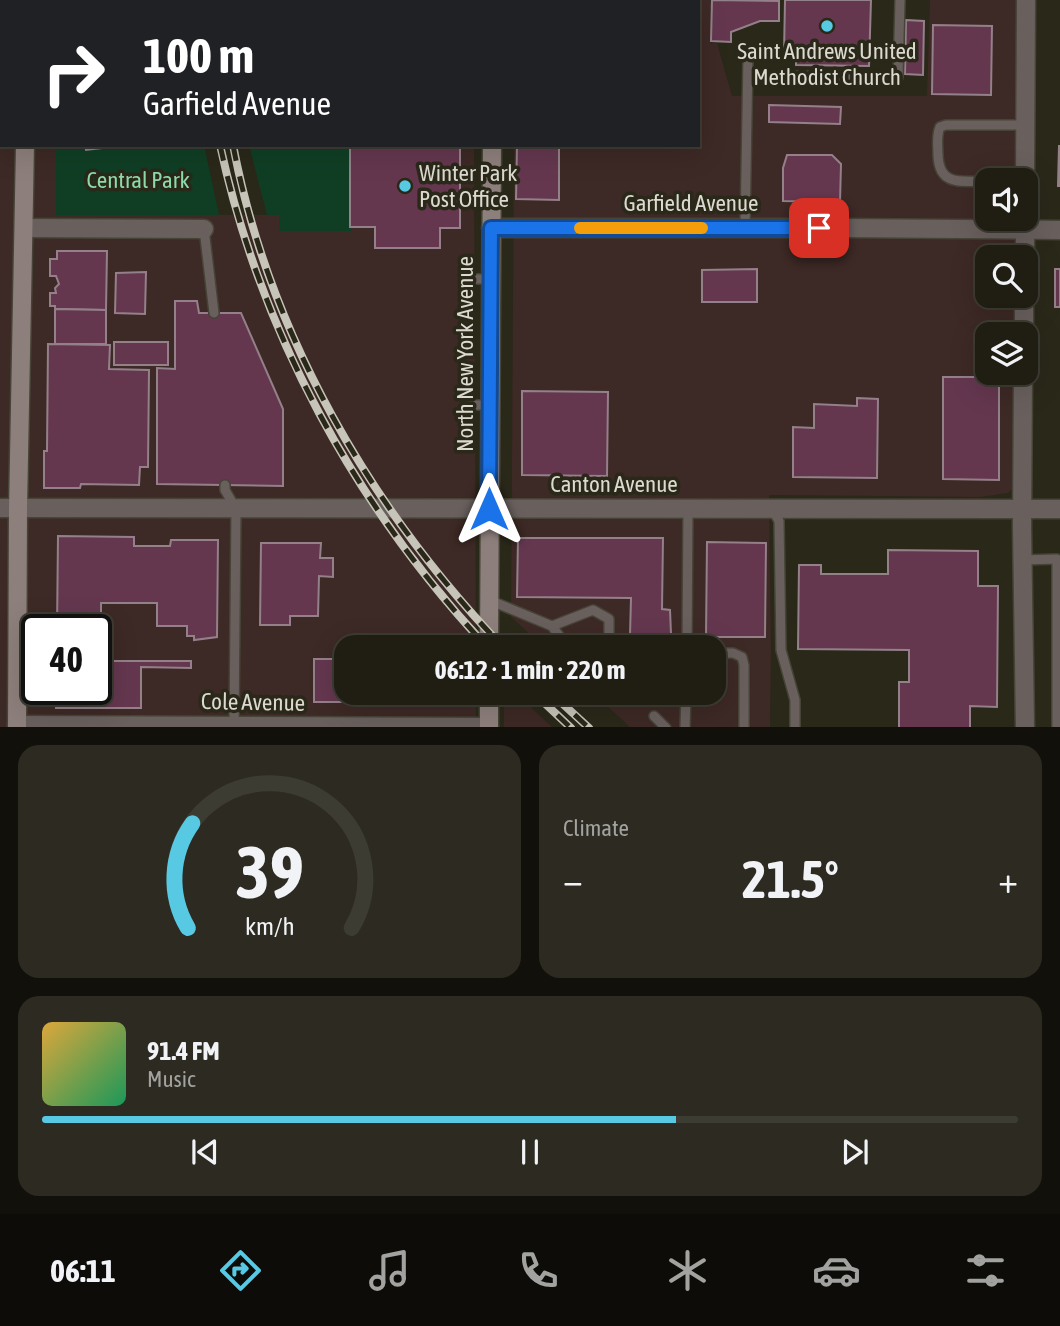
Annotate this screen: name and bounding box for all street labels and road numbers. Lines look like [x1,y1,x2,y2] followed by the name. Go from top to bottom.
[623,190,759,216] street label: Garfield Avenue
[452,256,478,452] street label: North New York Avenue
[550,471,678,497] street label: Canton Avenue
[201,688,305,716] street label: Cole Avenue

